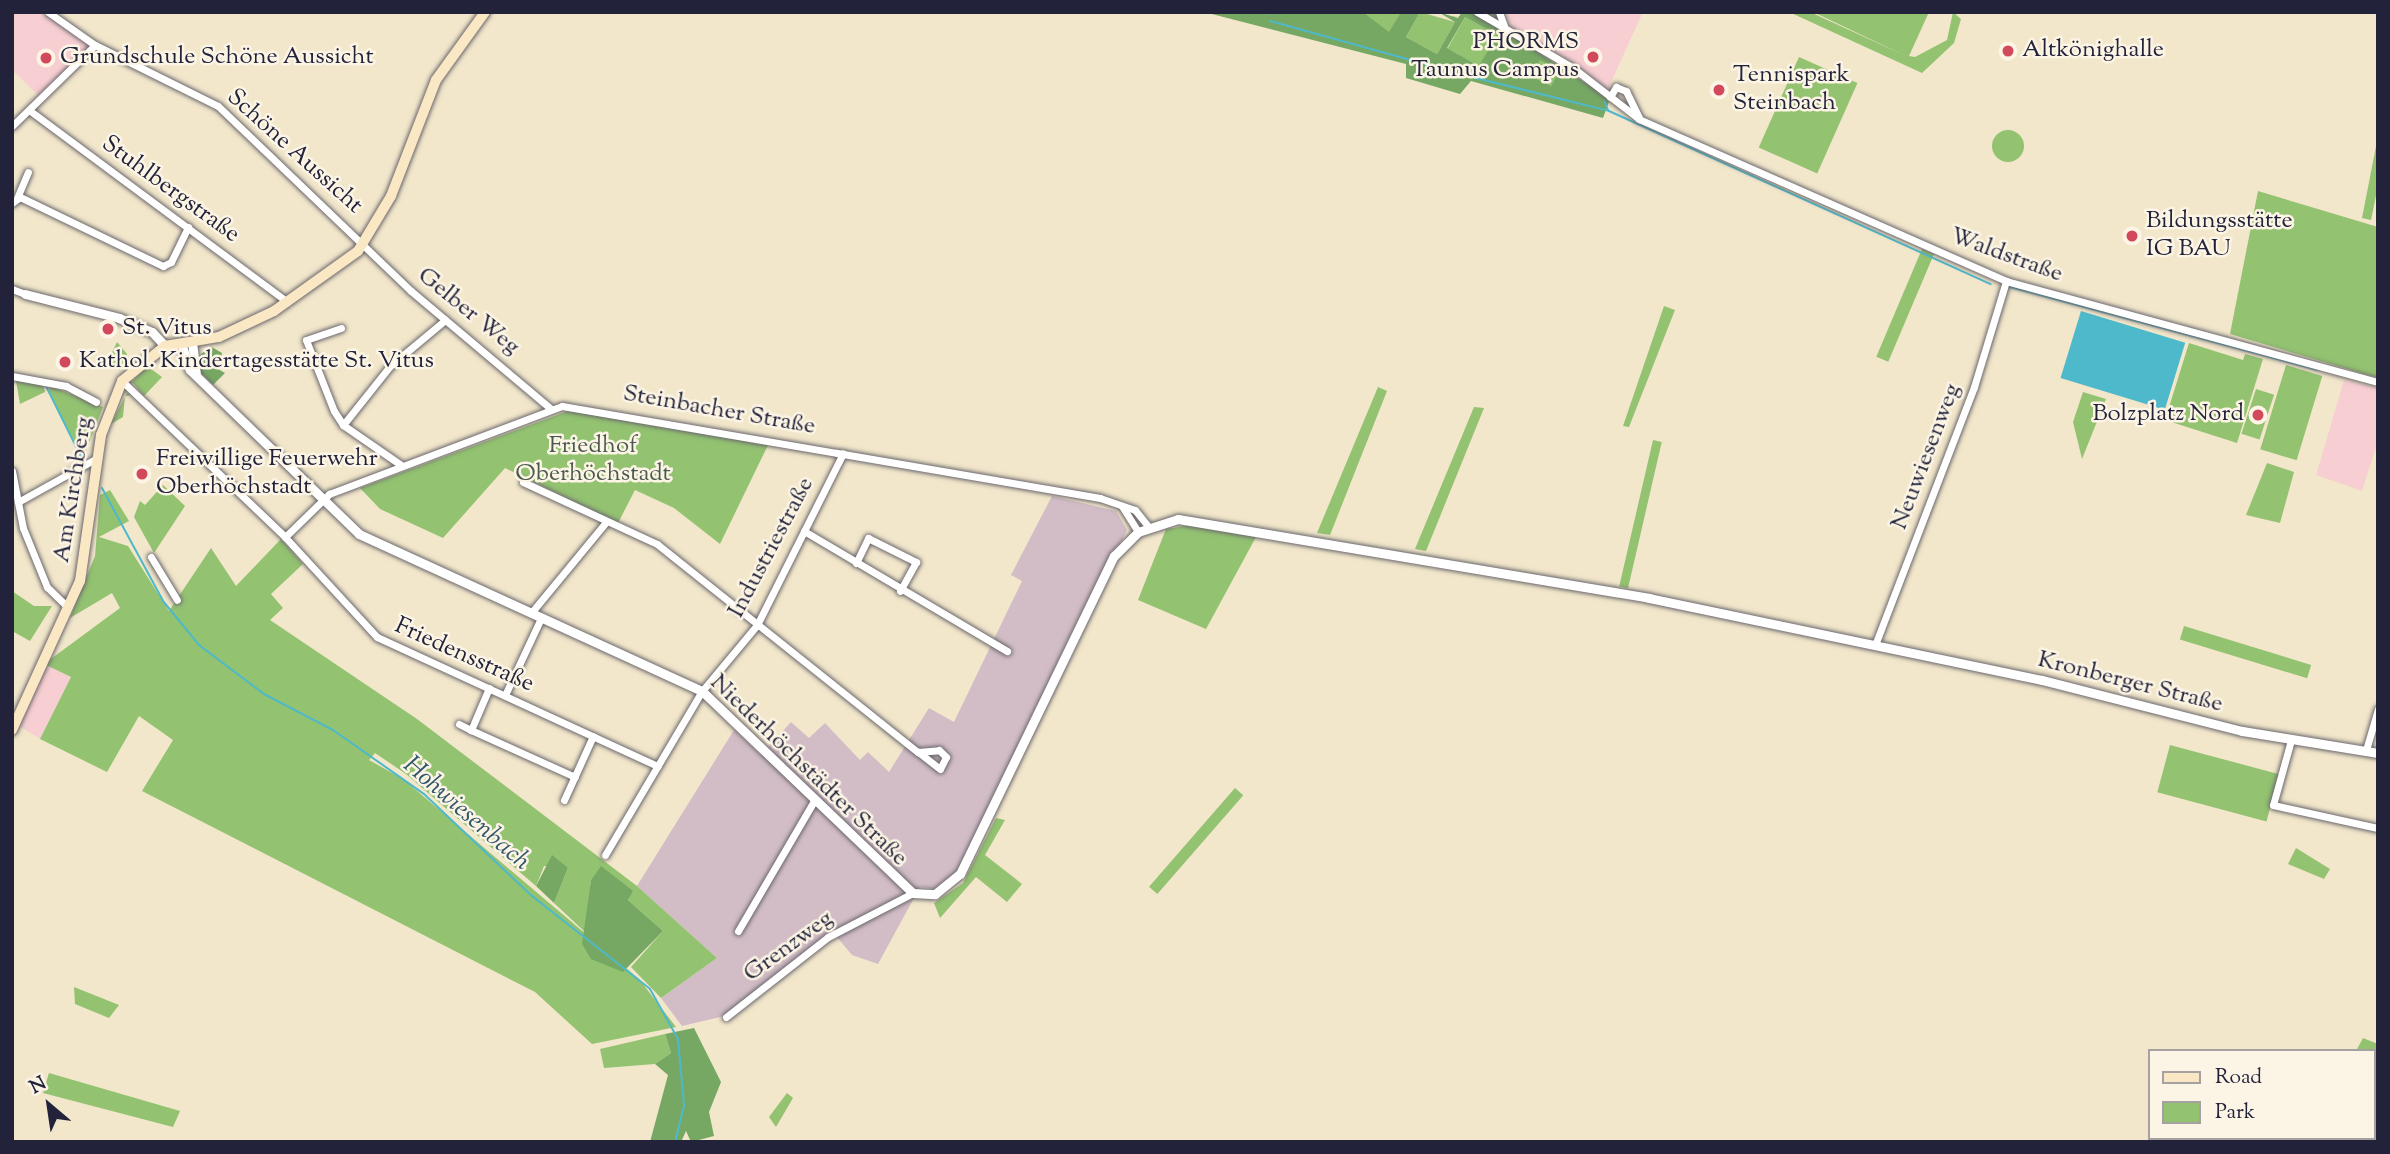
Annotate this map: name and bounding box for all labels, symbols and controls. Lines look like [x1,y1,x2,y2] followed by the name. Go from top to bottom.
[1411,29,1579,85] place label: PHORMS Taunus Campus
[2022,37,2164,65] place label: Altkönighalle
[2000,43,2016,59] marker: Altkönighalle
[60,44,374,72] place label: Grundschule Schöne Aussicht
[1585,49,1601,65] marker: PHORMS Taunus Campus
[38,50,54,66] marker: Grundschule Schöne Aussicht
[1733,62,1850,118] place label: Tennispark Steinbach
[1711,82,1727,98] marker: Tennispark Steinbach
[220,83,368,221] street label: Schöne Aussicht
[95,130,245,250] street label: Stuhlbergstraße
[2146,208,2293,264] place label: Bildungsstätte IG BAU
[1946,222,2066,290] street label: Waldstraße
[2124,228,2140,244] marker: Bildungsstätte IG BAU
[411,262,525,362] street label: Gelber Weg
[122,315,212,343] place label: St. Vitus
[100,321,116,337] marker: St. Vitus
[79,348,434,376] place label: Kathol. Kindertagesstätte St. Vitus
[57,354,73,370] marker: Kathol. Kindertagesstätte St. Vitus
[621,380,817,442] street label: Steinbacher Straße
[1886,380,1968,534] street label: Neuwiesenweg
[2092,401,2244,429] place label: Bolzplatz Nord
[2250,407,2266,423] marker: Bolzplatz Nord
[48,415,100,565] street label: Am Kirchberg
[515,433,671,489] park label: Friedhof Oberhöchstadt
[156,446,378,502] place label: Freiwillige Feuerwehr Oberhöchstadt
[134,466,150,482] marker: Freiwillige Feuerwehr Oberhöchstadt
[723,473,821,623] street label: Industriestraße
[390,612,538,700] street label: Friedensstraße
[2035,646,2225,720] street label: Kronberger Straße
[703,669,913,873] street label: Niederhöchstädter Straße
[396,750,536,878] water label: Hohwiesenbach
[739,905,839,989] street label: Grenzweg
[2148,1049,2376,1140] legend
[2215,1063,2262,1093] text: Road
[14,1070,84,1140] north arrow
[25,1071,52,1102] text: N
[2215,1098,2255,1128] text: Park

